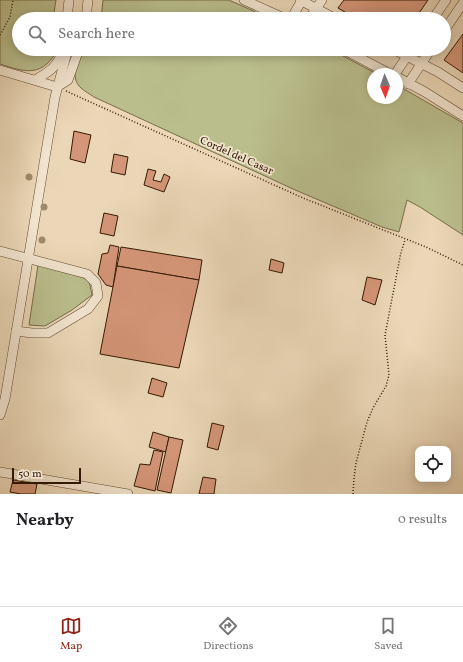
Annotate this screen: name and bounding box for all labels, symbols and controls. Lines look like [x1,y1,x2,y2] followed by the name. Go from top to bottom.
[12,12,451,56] search box
[26,23,48,45] icon: search
[58,24,135,45] text: Search here
[367,68,403,104] north arrow
[197,133,276,179] street label: Cordel del Casar
[415,446,451,482] map controls
[415,446,451,482] button: locate
[12,466,81,485] scale bar
[18,467,42,482] text: 50 m
[16,509,74,532] text: Nearby
[398,511,447,529] text: 0 results
[60,615,82,654] tab: Map
[203,615,254,654] tab: Directions
[374,615,403,654] tab: Saved

